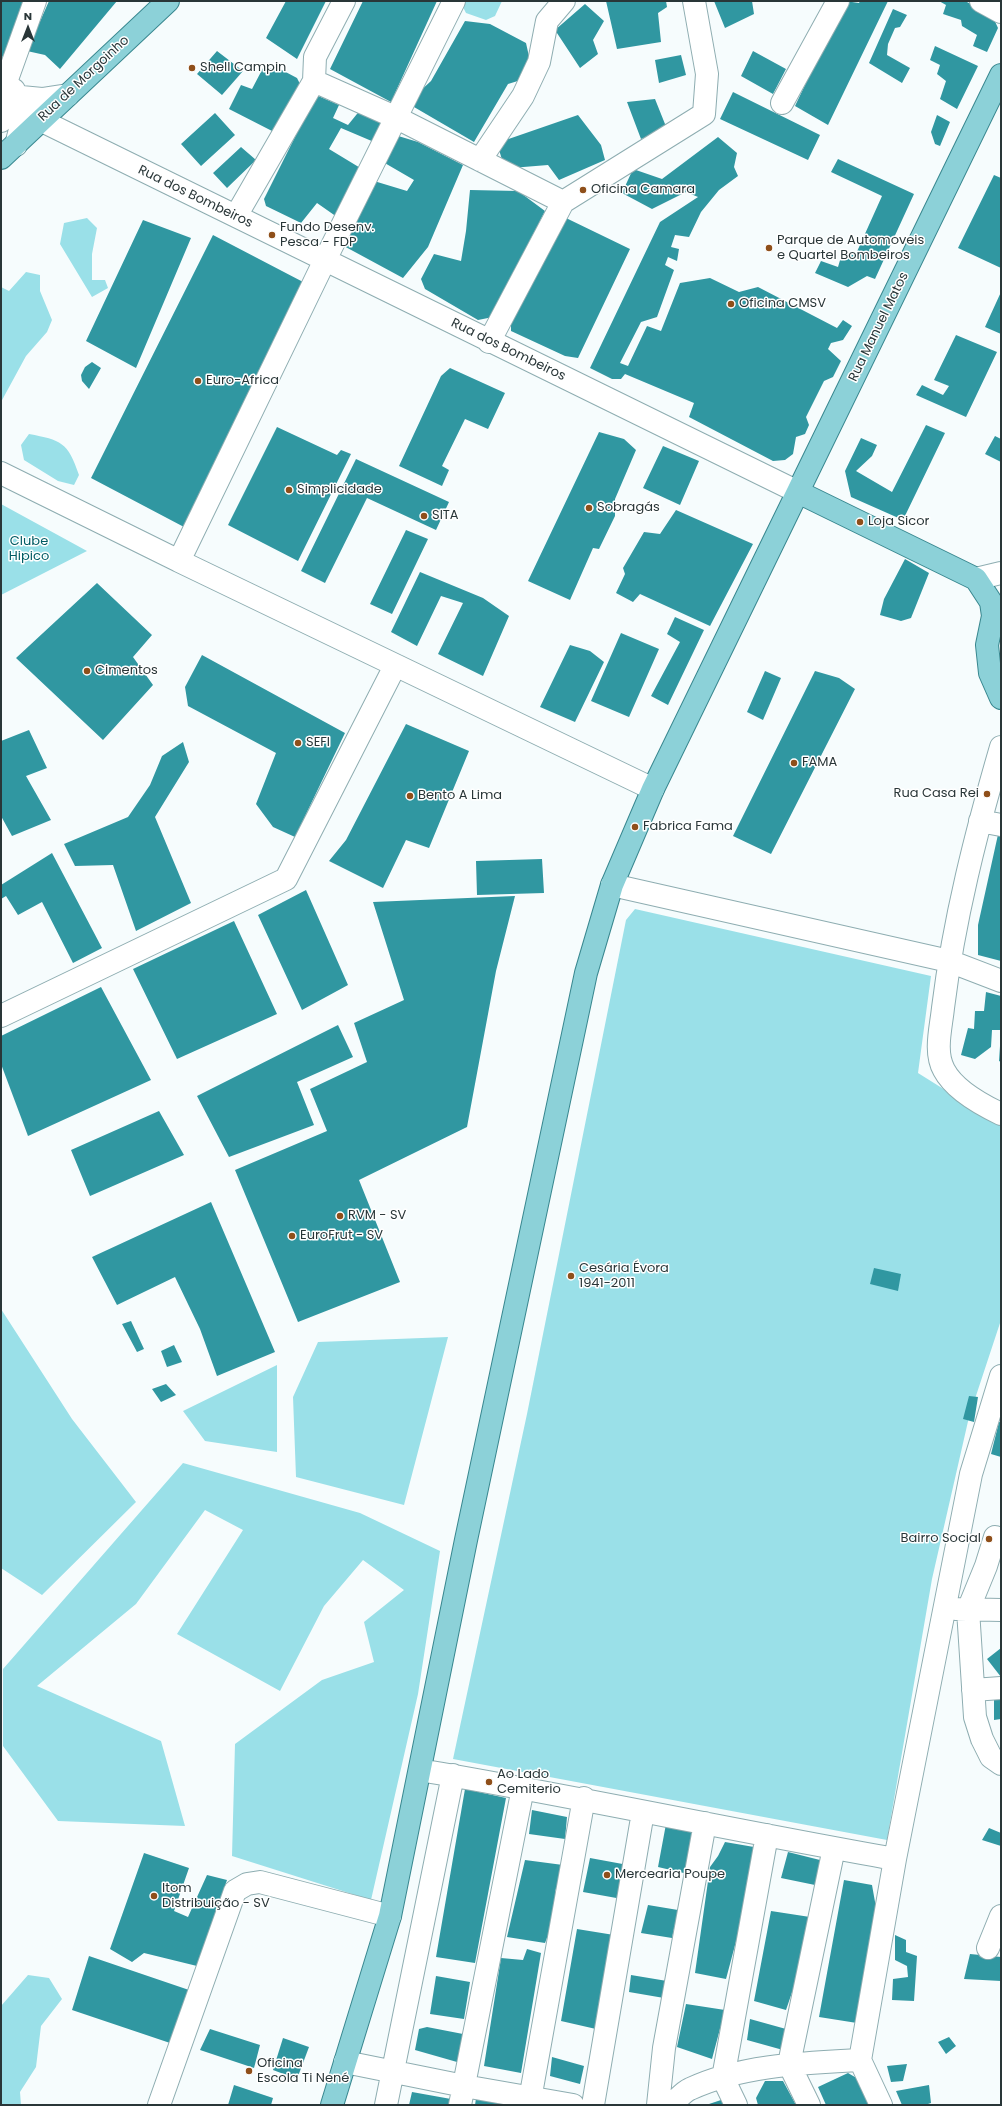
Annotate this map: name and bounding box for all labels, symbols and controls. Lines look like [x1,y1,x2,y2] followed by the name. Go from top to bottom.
[8,8,48,48] north arrow
[24,8,32,24] text: N
[35,33,133,125] street label: Rua de Morgoinho
[200,60,286,76] place label: Shell Campin
[187,63,197,73] marker: Shell Campin
[135,162,255,232] street label: Rua dos Bombeiros
[591,182,695,198] place label: Oficina Camara
[578,185,588,195] marker: Oficina Camara
[280,220,374,251] place label: Fundo Desenv. Pesca - FDP
[267,230,277,240] marker: Fundo Desenv. Pesca - FDP
[777,233,924,264] place label: Parque de Automoveis e Quartel Bombeiros
[764,243,774,253] marker: Parque de Automoveis e Quartel Bombeiros
[846,270,912,384] street label: Rua Manuel Matos
[739,296,826,312] place label: Oficina CMSV
[726,299,736,309] marker: Oficina CMSV
[448,315,568,385] street label: Rua dos Bombeiros
[206,373,279,389] place label: Euro-Africa
[193,376,203,386] marker: Euro-Africa
[297,482,382,498] place label: Simplicidade
[284,485,294,495] marker: Simplicidade
[597,500,660,516] place label: Sobragás
[584,503,594,513] marker: Sobragás
[432,508,459,524] place label: SITA
[419,511,429,521] marker: SITA
[868,514,929,530] place label: Loja Sicor
[855,517,865,527] marker: Loja Sicor
[9,534,49,565] park label: Clube Hipico
[95,663,158,679] place label: Cimentos
[82,666,92,676] marker: Cimentos
[306,735,330,751] place label: SEFI
[293,738,303,748] marker: SEFI
[802,755,837,771] place label: FAMA
[789,758,799,768] marker: FAMA
[893,786,979,802] place label: Rua Casa Rei
[418,788,502,804] place label: Bento A Lima
[982,789,992,799] marker: Rua Casa Rei
[405,791,415,801] marker: Bento A Lima
[643,819,733,835] place label: Fabrica Fama
[630,822,640,832] marker: Fabrica Fama
[348,1208,406,1224] place label: RVM - SV
[335,1211,345,1221] marker: RVM - SV
[300,1228,383,1244] place label: EuroFrut - SV
[287,1231,297,1241] marker: EuroFrut - SV
[579,1261,669,1292] place label: Cesária Évora 1941-2011
[566,1271,576,1281] marker: Cesária Évora 1941-2011
[901,1531,981,1547] place label: Bairro Social
[984,1534,994,1544] marker: Bairro Social
[497,1767,561,1798] place label: Ao Lado Cemiterio
[484,1777,494,1787] marker: Ao Lado Cemiterio
[615,1867,725,1883] place label: Mercearia Poupe
[602,1870,612,1880] marker: Mercearia Poupe
[162,1881,270,1912] place label: Itom Distribuição - SV
[149,1891,159,1901] marker: Itom Distribuição - SV
[257,2056,349,2087] place label: Oficina Escola Ti Nené
[244,2066,254,2076] marker: Oficina Escola Ti Nené

